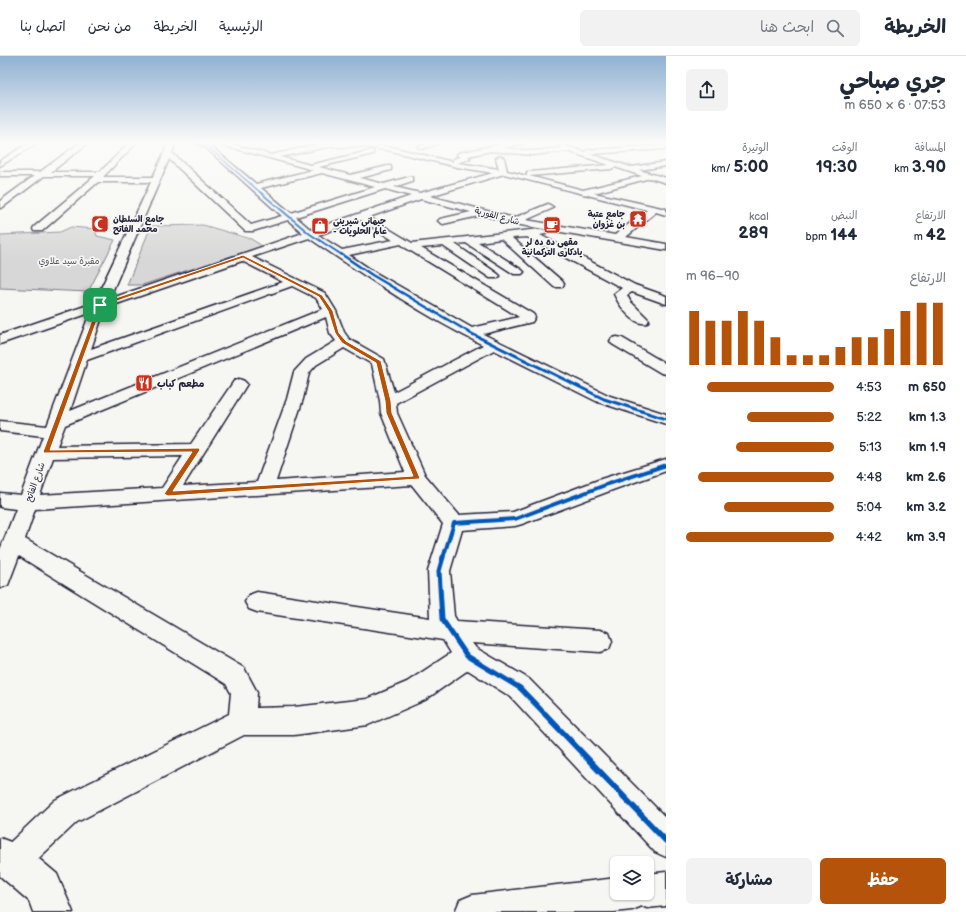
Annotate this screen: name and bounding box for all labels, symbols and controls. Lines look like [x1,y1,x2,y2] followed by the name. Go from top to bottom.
[580,10,860,46] search box
[884,16,946,39] text: الخريطة
[824,17,846,39] icon: search
[20,18,66,35] text: اتصل بنا
[88,18,131,35] text: من نحن
[153,18,197,35] text: الخريطة
[219,18,263,35] text: الرئيسية
[760,18,814,37] text: ابحث هنا
[840,68,946,95] text: جري صباحي
[686,69,728,111] button: share
[844,97,946,113] text: 07:53 · 6 × 650 m
[742,141,769,154] text: الوتيرة
[832,141,857,154] text: الوقت
[915,141,946,154] text: المسافة
[734,157,769,177] text: 5:00
[816,157,857,177] text: 19:30
[912,157,946,177] text: 3.90
[711,162,734,175] text: /km
[894,162,912,175] text: km
[473,205,521,228] street label: شارع القورية
[588,209,625,230] place label: جامع عتبة بن غزوان
[628,209,648,229] temple icon: جامع عتبة بن غزوان
[831,209,857,222] text: النبض
[915,209,946,222] text: الارتفاع
[749,210,769,223] text: kcal
[90,214,110,234] mosque icon: جامع السلطان محمد الفاتح
[113,214,164,235] place label: جامع السلطان محمد الفاتح
[542,215,562,235] cafe icon: مقهى ده ده لر يادكارى التركمانية
[310,216,330,236] shop icon: جیهانی شیرینی - عالم الحلويات
[333,216,387,238] place label: جیهانی شیرینی - عالم الحلويات
[738,223,769,243] text: 289
[830,225,857,245] text: 144
[926,225,946,245] text: 42
[806,230,830,243] text: bpm
[914,230,926,243] text: m
[522,237,583,258] place label: مقهى ده ده لر يادكارى التركمانية
[39,256,99,268] park label: مقبرة سيد علاوي
[686,268,740,284] text: 90–96 m
[910,270,946,286] text: الارتفاع
[83,288,117,322] pin
[89,294,111,316] icon: arrive
[134,373,154,393] restaurant icon: مطعم كباب
[157,378,204,391] place label: مطعم كباب
[856,379,882,395] text: 4:53
[908,379,946,395] text: 650 m
[857,409,882,425] text: 5:22
[909,409,946,425] text: 1.3 km
[859,439,882,455] text: 5:13
[909,439,946,455] text: 1.9 km
[23,461,48,503] street label: شارع الفاتح
[856,469,882,485] text: 4:48
[906,469,946,485] text: 2.6 km
[856,499,882,515] text: 5:04
[906,499,946,515] text: 3.2 km
[856,529,882,545] text: 4:42
[907,529,946,545] text: 3.9 km
[610,856,654,900] map controls
[610,856,654,900] button: layers
[686,858,812,904] button: مشاركة
[820,858,946,904] button: حفظ

